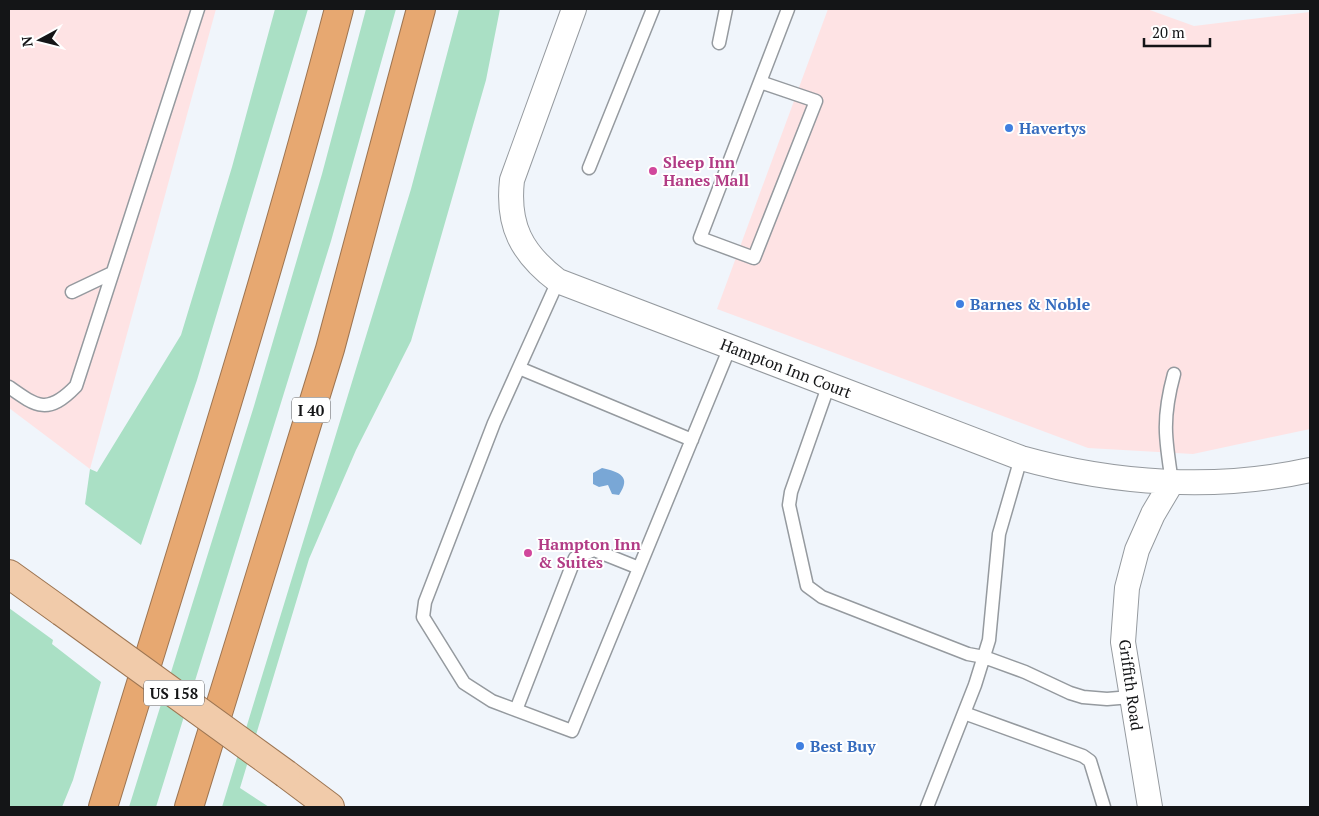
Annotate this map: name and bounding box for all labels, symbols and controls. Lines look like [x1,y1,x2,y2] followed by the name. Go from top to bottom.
[15,15,65,65] north arrow
[1144,15,1210,47] scale bar
[1152,22,1185,42] text: 20 m
[16,35,37,48] text: N
[1019,117,1086,139] place label: Havertys
[1003,122,1015,134] marker: Havertys
[663,151,749,191] place label: Sleep Inn Hanes Mall
[647,165,659,177] marker: Sleep Inn Hanes Mall
[970,293,1091,315] place label: Barnes & Noble
[954,298,966,310] marker: Barnes & Noble
[717,333,855,403] street label: Hampton Inn Court
[292,398,330,422] road number: I 40
[538,533,641,573] place label: Hampton Inn & Suites
[522,547,534,559] marker: Hampton Inn & Suites
[1114,638,1148,732] street label: Griffith Road
[144,680,204,706] road number: US 158
[810,735,876,757] place label: Best Buy
[794,740,806,752] marker: Best Buy

